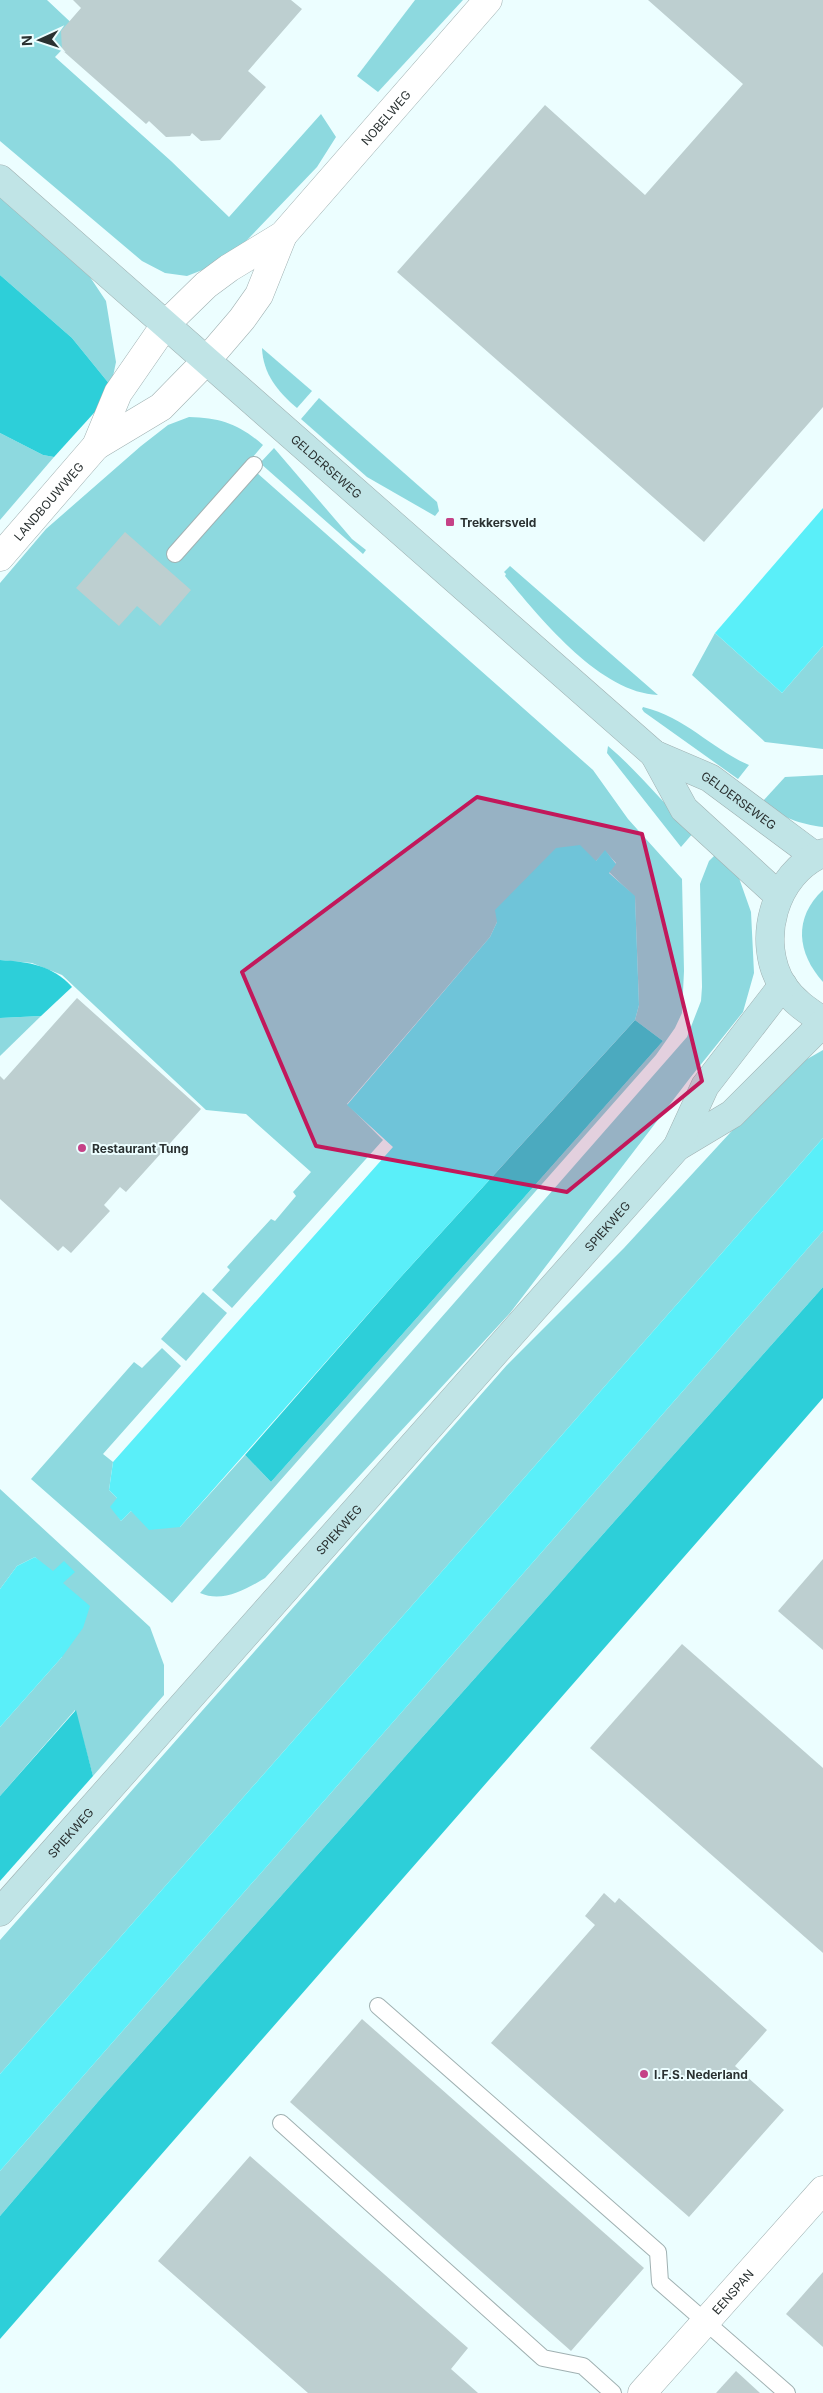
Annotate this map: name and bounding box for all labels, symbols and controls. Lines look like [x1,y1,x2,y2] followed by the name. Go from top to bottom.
[15,15,65,65] north arrow
[18,35,35,46] text: N
[358,87,414,148] street label: NOBELWEG
[288,431,365,501] street label: GELDERSEWEG
[10,459,86,543] street label: LANDBOUWWEG
[460,515,536,530] place label: Trekkersveld
[444,516,456,528] marker: Trekkersveld
[699,768,780,832] street label: GELDERSEWEG
[92,1141,189,1156] place label: Restaurant Tung
[76,1142,88,1154] marker: Restaurant Tung
[581,1198,633,1254] street label: SPIEKWEG
[313,1501,365,1557] street label: SPIEKWEG
[44,1804,96,1861] street label: SPIEKWEG
[654,2067,748,2082] place label: I.F.S. Nederland
[638,2068,650,2080] marker: I.F.S. Nederland
[709,2266,757,2317] street label: EENSPAN

